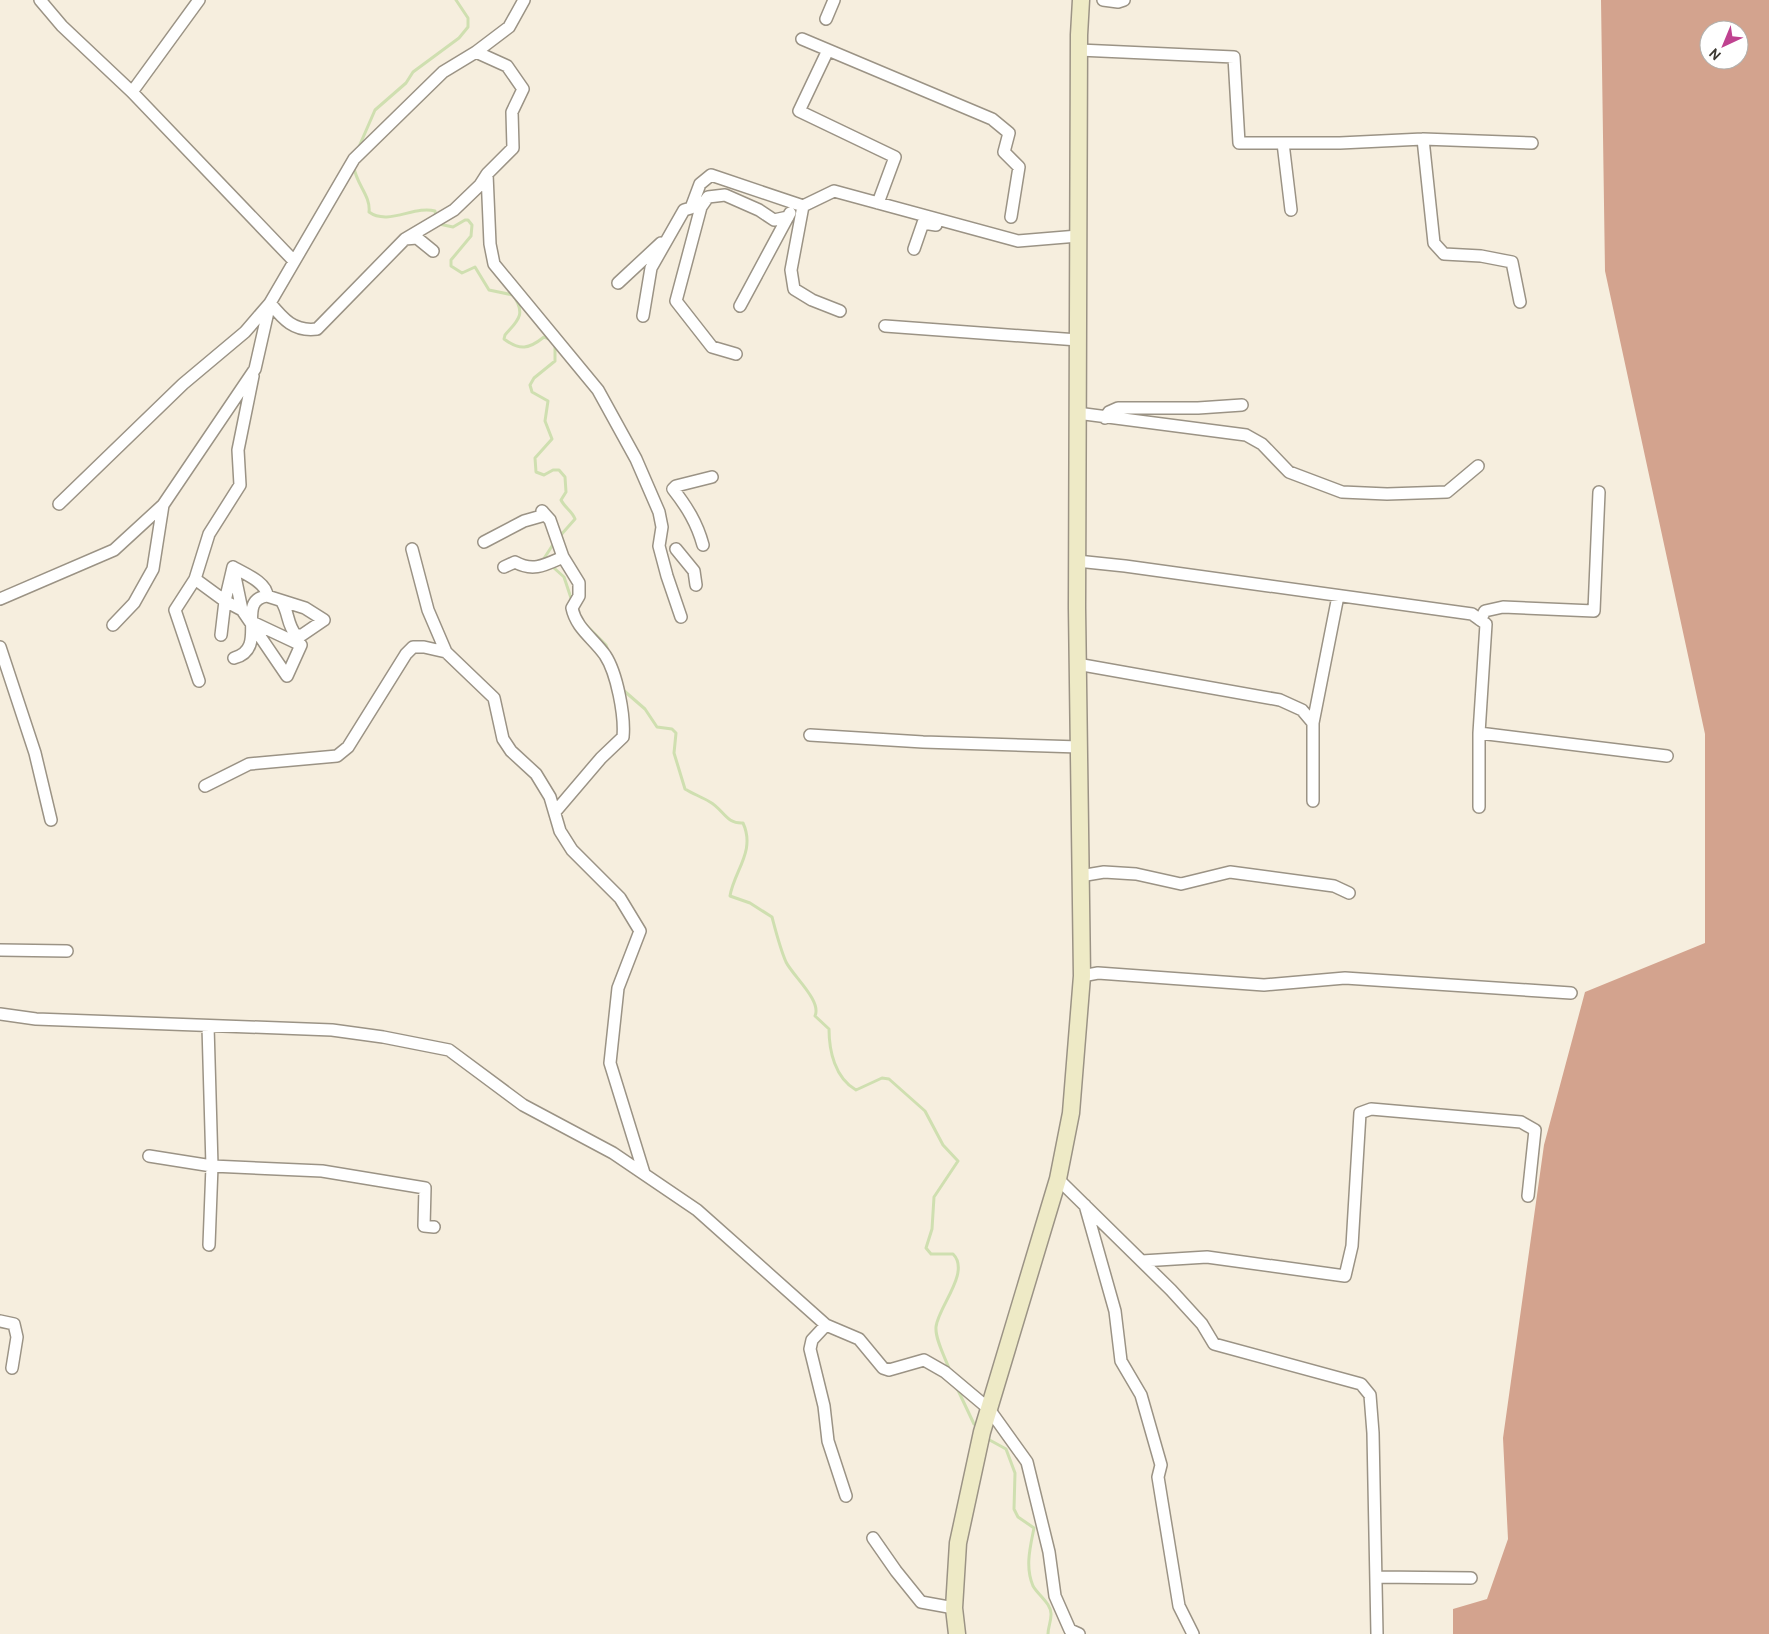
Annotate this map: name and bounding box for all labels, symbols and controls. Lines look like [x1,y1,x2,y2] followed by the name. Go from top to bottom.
[1699,20,1749,70] north arrow
[1706,44,1726,63] text: N

